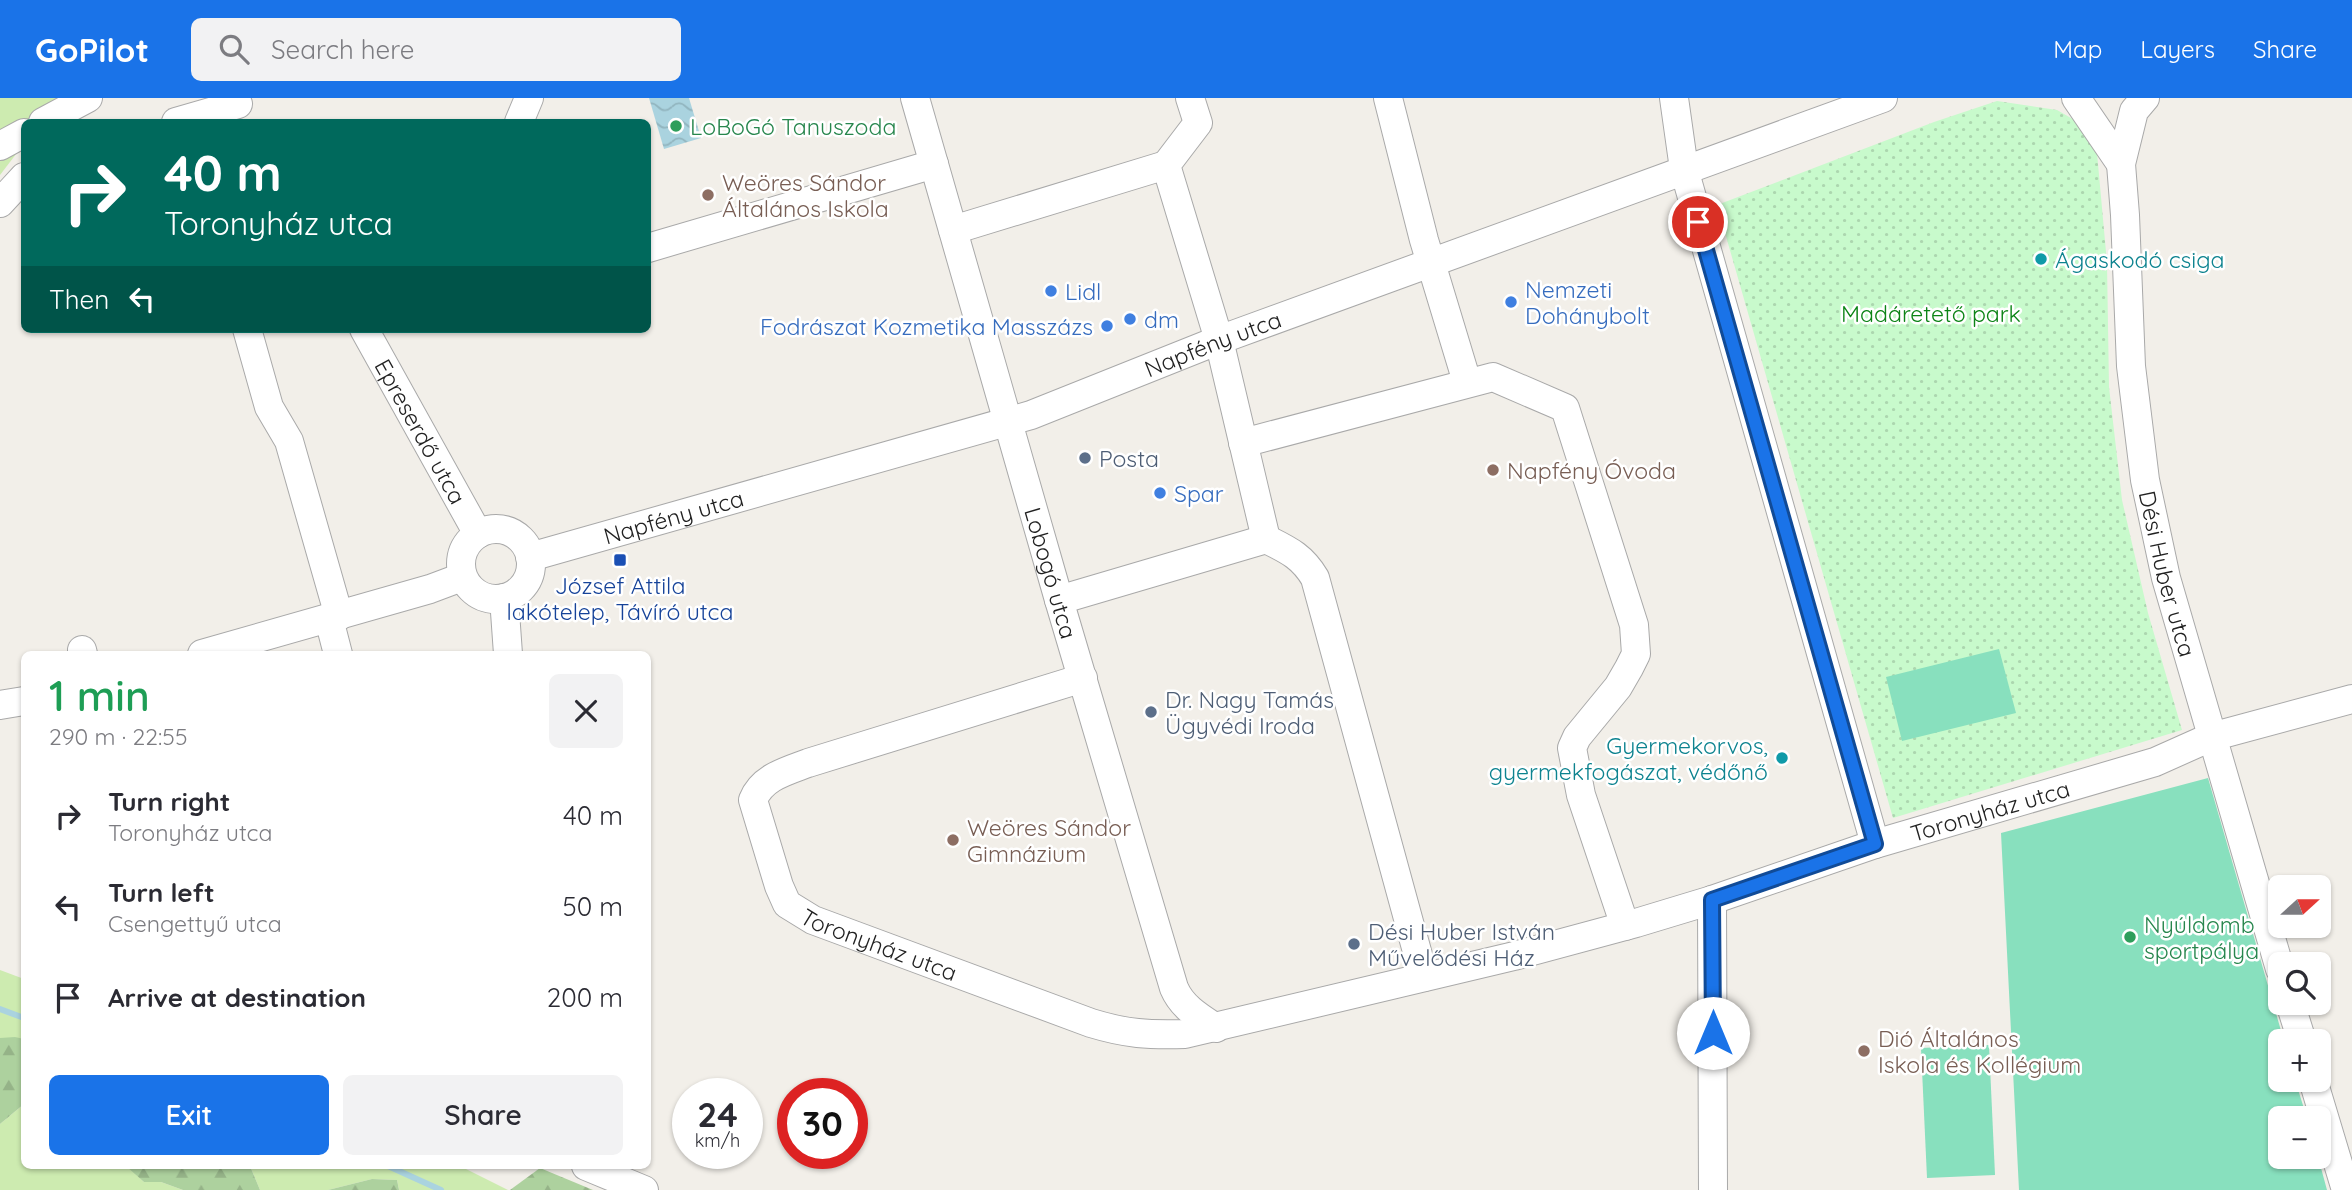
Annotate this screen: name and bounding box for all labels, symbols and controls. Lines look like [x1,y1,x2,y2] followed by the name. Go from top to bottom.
[191,18,681,81] search box
[35,29,149,70] text: GoPilot
[215,30,253,68] icon: search
[271,33,414,66] text: Search here
[2053,34,2102,64] text: Map
[2140,34,2215,64] text: Layers
[2253,34,2317,64] text: Share
[690,112,896,141] place label: LoBoGó Tanuszoda
[668,118,684,134] marker: LoBoGó Tanuszoda
[164,142,282,203] text: 40 m
[49,147,140,238] icon: right
[722,168,889,223] place label: Weöres Sándor Általános Iskola
[700,187,716,203] marker: Weöres Sándor Általános Iskola
[1668,192,1728,252] pin
[164,203,393,243] text: Toronyház utca
[1679,203,1717,241] icon: arrive
[2055,245,2224,274] place label: Ágaskodó csiga
[2033,251,2049,267] marker: Ágaskodó csiga
[1525,275,1650,330] place label: Nemzeti Dohánybolt
[1065,277,1101,306] place label: Lidl
[123,280,161,318] icon: left
[49,283,109,316] text: Then
[1043,283,1059,299] marker: Lidl
[1503,294,1519,310] marker: Nemzeti Dohánybolt
[1841,299,2021,328] park label: Madáretető park
[1140,304,1285,383] street label: Napfény utca
[1144,305,1179,334] place label: dm
[1122,311,1138,327] marker: dm
[760,312,1093,341] place label: Fodrászat Kozmetika Masszázs
[1099,318,1115,334] marker: Fodrászat Kozmetika Masszázs
[369,354,473,509] street label: Epreserdő utca
[1099,444,1159,473] place label: Posta
[1077,450,1093,466] marker: Posta
[1507,456,1676,485] place label: Napfény Óvoda
[1485,462,1501,478] marker: Napfény Óvoda
[1174,479,1224,508] place label: Spar
[600,483,747,550] street label: Napfény utca
[1152,485,1168,501] marker: Spar
[2133,488,2203,660] street label: Dési Huber utca
[1019,504,1084,642] street label: Lobogó utca
[612,552,628,568] marker: József Attila lakótelep, Távíró utca
[507,571,733,626] place label: József Attila lakótelep, Távíró utca
[49,669,150,722] text: 1 min
[549,674,623,748] button: close
[1165,685,1334,740] place label: Dr. Nagy Tamás Ügyvédi Iroda
[1143,704,1159,720] marker: Dr. Nagy Tamás Ügyvédi Iroda
[49,722,187,751] text: 290 m · 22:55
[1489,731,1768,786] place label: Gyermekorvos, gyermekfogászat, védőnő
[1774,750,1790,766] marker: Gyermekorvos, gyermekfogászat, védőnő
[1907,773,2073,847] street label: Toronyház utca
[108,785,230,818] text: Turn right
[49,797,87,835] icon: right
[563,799,623,832] text: 40 m
[967,813,1131,868] place label: Weöres Sándor Gimnázium
[108,818,272,847] text: Toronyház utca
[945,832,961,848] marker: Weöres Sándor Gimnázium
[2268,875,2331,938] north arrow
[2268,875,2331,1169] map controls
[108,876,215,909] text: Turn left
[49,888,87,926] icon: left
[563,890,623,923] text: 50 m
[795,901,961,987] street label: Toronyház utca
[108,909,282,938] text: Csengettyű utca
[2144,910,2259,965] place label: Nyúldomb sportpálya
[1368,917,1555,972] place label: Dési Huber István Művelődési Ház
[2122,929,2138,945] marker: Nyúldomb sportpálya
[1346,936,1362,952] marker: Dési Huber István Művelődési Ház
[2268,952,2331,1015] button: search
[49,979,87,1017] icon: arrive
[108,981,366,1014] text: Arrive at destination
[547,981,623,1014] text: 200 m
[1676,996,1750,1070] position arrow
[1878,1024,2081,1079] place label: Dió Általános Iskola és Kollégium
[2268,1029,2331,1092] button: +
[1856,1043,1872,1059] marker: Dió Általános Iskola és Kollégium
[49,1075,329,1155] button: Exit
[343,1075,623,1155] button: Share
[777,1078,868,1169] speed limit sign: 30
[697,1092,738,1136] text: 24
[2268,1106,2331,1169] button: −
[695,1129,740,1152] text: km/h

